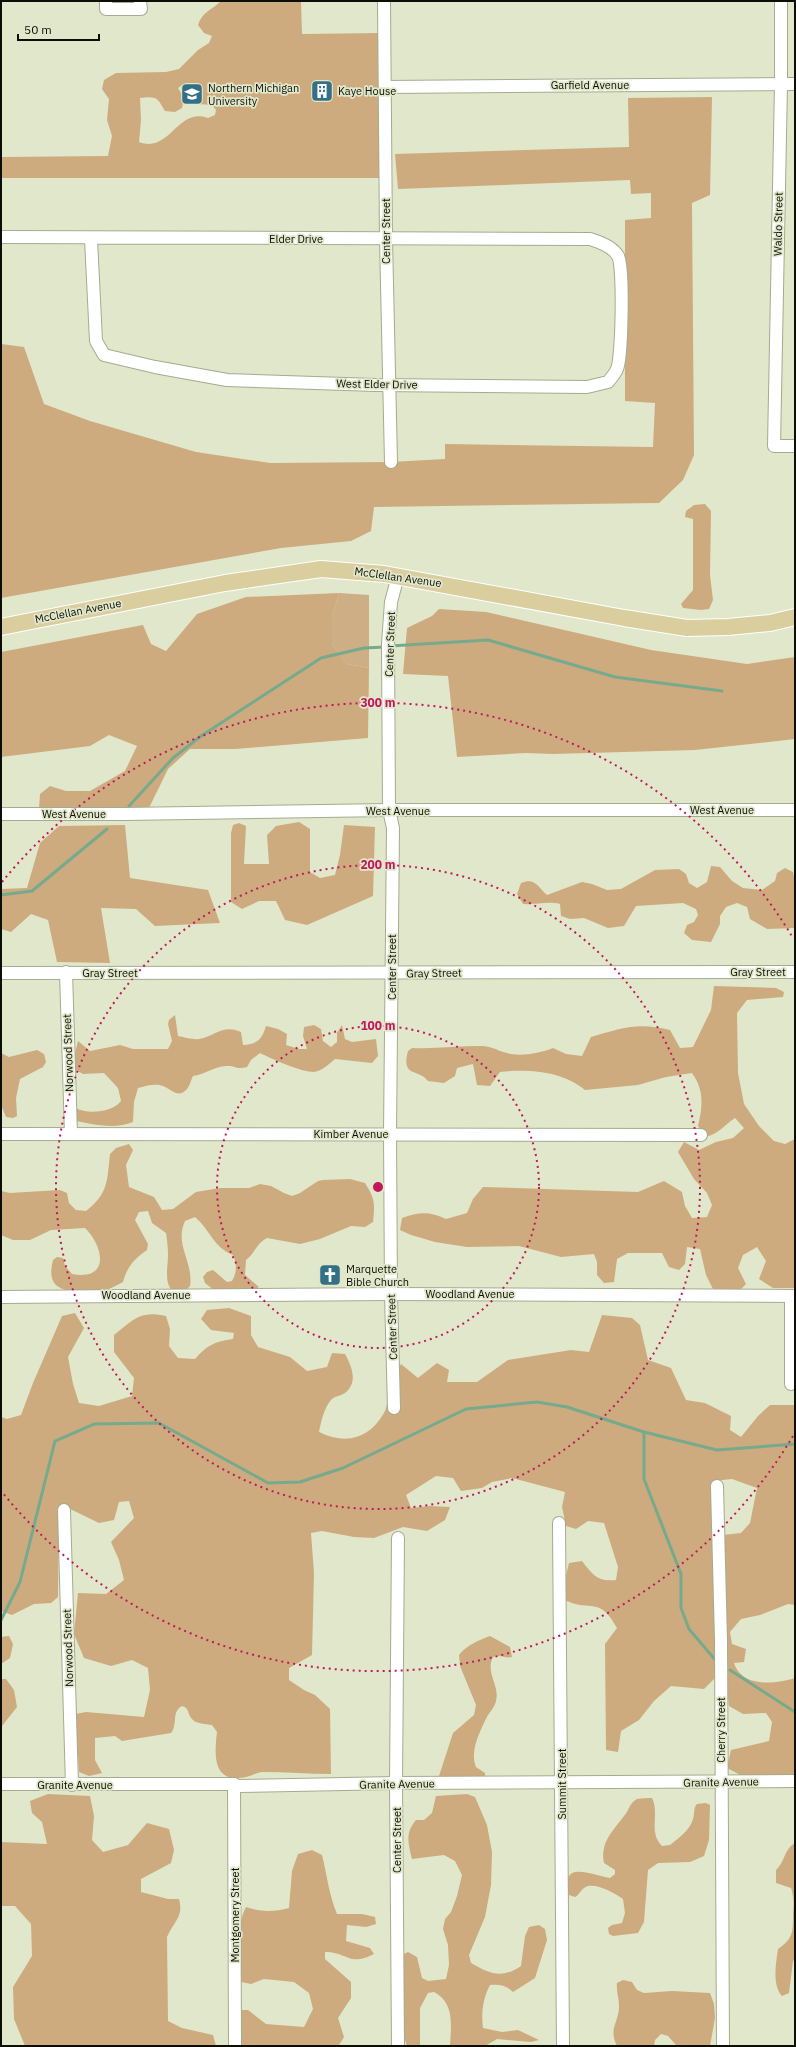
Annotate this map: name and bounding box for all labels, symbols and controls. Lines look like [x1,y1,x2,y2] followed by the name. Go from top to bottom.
[18,16,99,42] scale bar
[24,22,52,37] text: 50 m
[309,78,335,104] building icon: Kaye House
[551,78,629,92] street label: Garfield Avenue
[179,81,205,107] school or university icon: Northern Michigan University
[208,81,299,108] place label: Northern Michigan University
[338,84,396,98] place label: Kaye House
[770,192,786,256] street label: Waldo Street
[379,198,393,264] street label: Center Street
[269,232,323,246] street label: Elder Drive
[336,376,418,392] street label: West Elder Drive
[354,564,442,590] street label: McClellan Avenue
[34,596,122,626] street label: McClellan Avenue
[382,611,398,677] street label: Center Street
[360,695,396,710] text: 300 m
[690,803,754,817] street label: West Avenue
[366,804,430,818] street label: West Avenue
[42,807,106,821] street label: West Avenue
[360,857,396,872] text: 200 m
[385,934,399,1000] street label: Center Street
[730,965,786,979] street label: Gray Street
[82,966,138,980] street label: Gray Street
[406,966,462,980] street label: Gray Street
[60,1014,76,1092] street label: Norwood Street
[360,1018,396,1033] text: 100 m
[313,1127,389,1141] street label: Kimber Avenue
[371,1180,385,1194] centre of rings
[317,1262,343,1288] church icon: Marquette Bible Church
[346,1262,409,1289] place label: Marquette Bible Church
[425,1287,515,1301] street label: Woodland Avenue
[101,1288,191,1302] street label: Woodland Avenue
[384,1294,400,1360] street label: Center Street
[60,1609,76,1687] street label: Norwood Street
[714,1697,728,1763] street label: Cherry Street
[555,1748,569,1820] street label: Summit Street
[683,1774,759,1790] street label: Granite Avenue
[359,1776,435,1792] street label: Granite Avenue
[37,1778,113,1792] street label: Granite Avenue
[390,1807,404,1873] street label: Center Street
[228,1867,242,1963] street label: Montgomery Street

